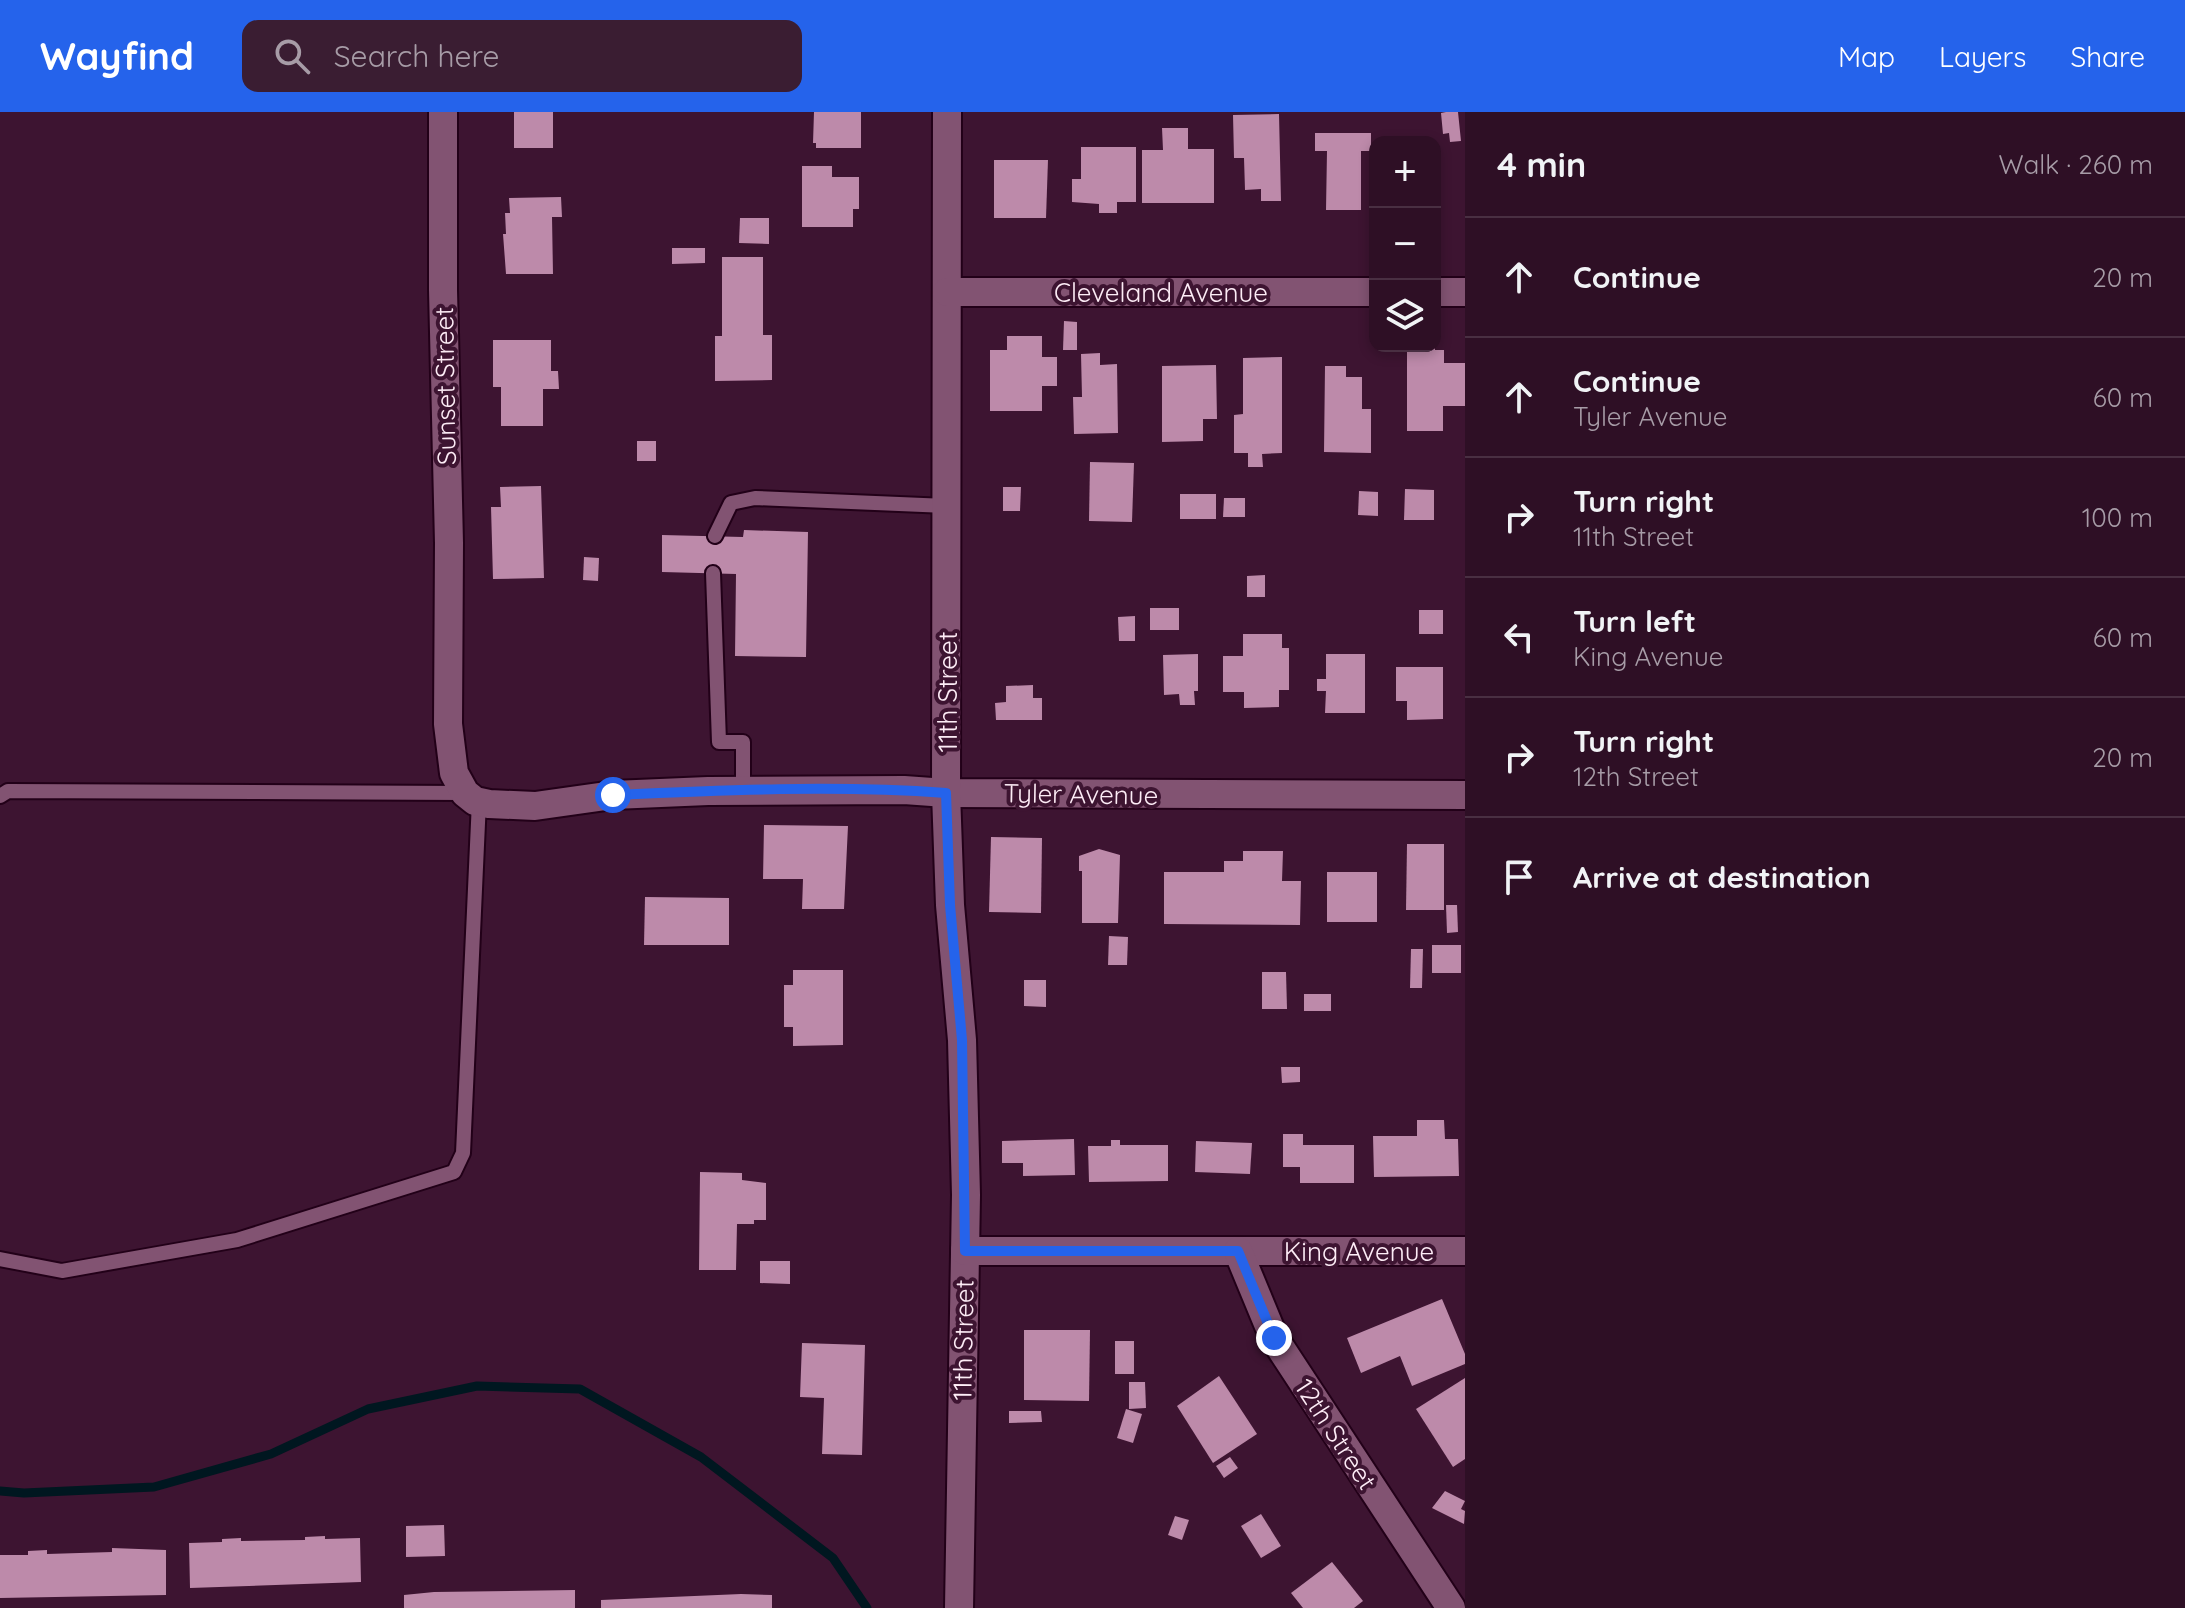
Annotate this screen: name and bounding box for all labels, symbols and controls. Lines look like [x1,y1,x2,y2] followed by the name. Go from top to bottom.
[242,20,802,92] search box
[40,32,194,80] text: Wayfind
[270,34,314,78] icon: search
[334,37,499,75] text: Search here
[1838,39,1895,74] text: Map
[1939,39,2026,74] text: Layers
[2070,39,2145,74] text: Share
[1369,136,1441,352] map controls
[1369,136,1441,208] button: +
[1497,143,1586,186] text: 4 min
[1999,148,2153,181] text: Walk · 260 m
[1369,208,1441,280] button: −
[1497,255,1541,299] icon: ahead
[1573,258,1701,296] text: Continue
[2092,261,2153,294] text: 20 m
[1054,276,1268,309] street label: Cleveland Avenue
[1369,280,1441,352] button: layers
[427,307,463,465] street label: Sunset Street
[1573,362,1701,400] text: Continue
[1497,375,1541,419] icon: ahead
[2093,381,2153,414] text: 60 m
[1573,400,1728,433] text: Tyler Avenue
[1573,482,1714,520] text: Turn right
[1497,495,1541,539] icon: right
[2082,501,2153,534] text: 100 m
[1573,520,1694,553] text: 11th Street
[1573,602,1696,640] text: Turn left
[1497,615,1541,659] icon: left
[2093,621,2153,654] text: 60 m
[931,632,964,752] street label: 11th Street
[1573,640,1723,673] text: King Avenue
[1573,722,1714,760] text: Turn right
[1497,735,1541,779] icon: right
[2092,741,2153,774] text: 20 m
[1573,760,1699,793] text: 12th Street
[1003,776,1159,812] street label: Tyler Avenue
[595,777,631,813] route start
[1497,855,1541,899] icon: arrive
[1573,858,1871,896] text: Arrive at destination
[1284,1235,1434,1268] street label: King Avenue
[945,1279,981,1401] street label: 11th Street
[1256,1320,1292,1356] route end
[1288,1372,1384,1496] street label: 12th Street

